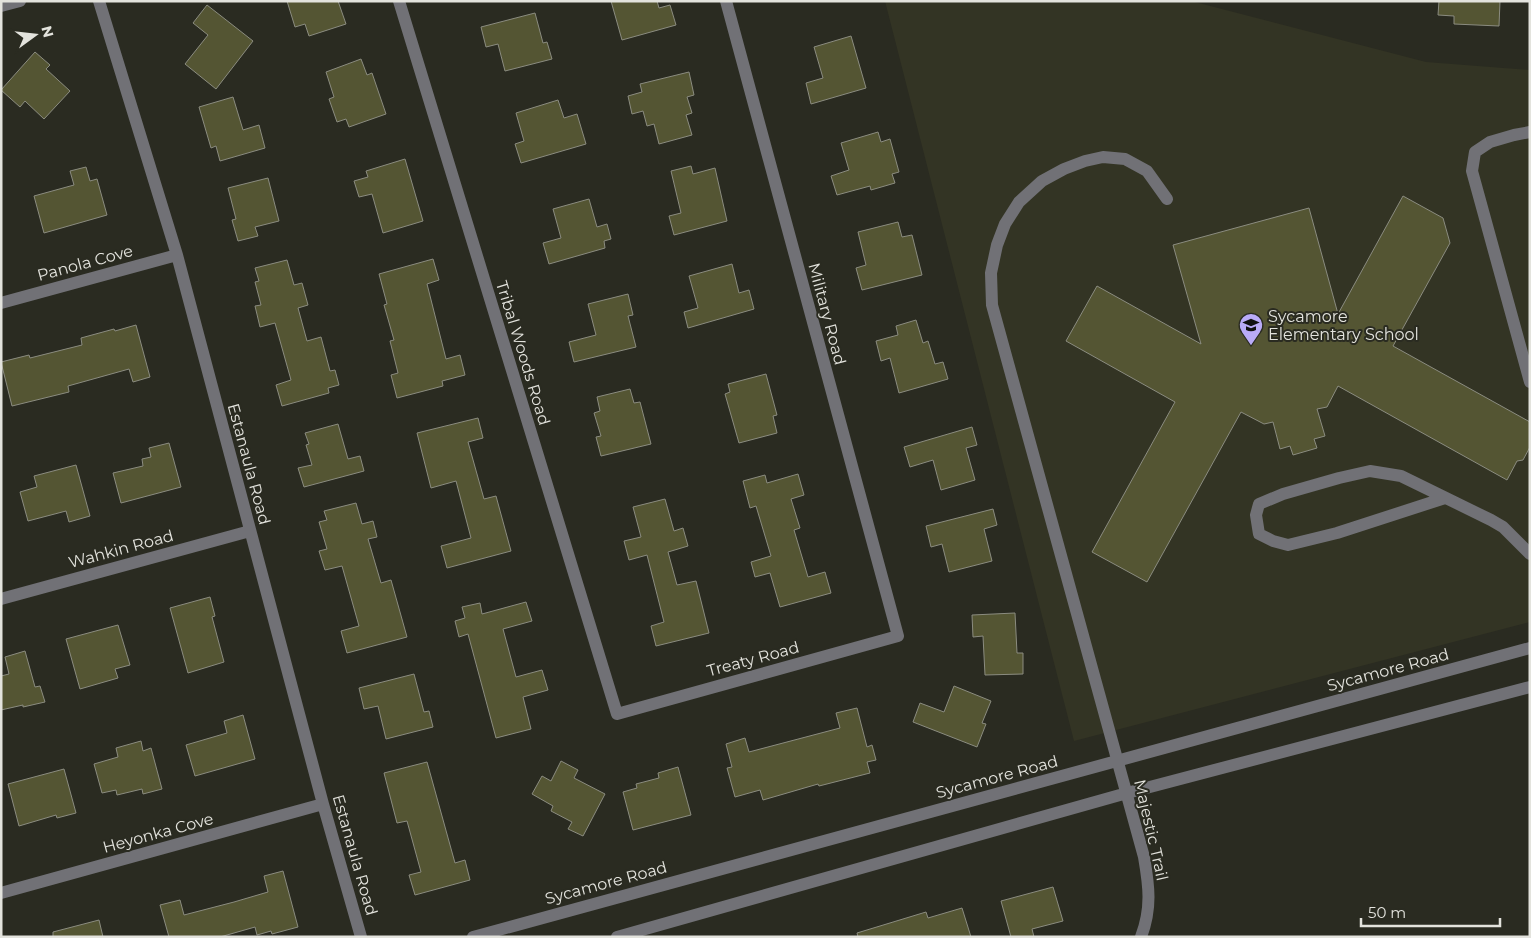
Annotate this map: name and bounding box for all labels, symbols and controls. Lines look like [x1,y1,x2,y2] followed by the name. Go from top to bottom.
[10,10,60,60] north arrow
[37,24,58,39] text: N
[35,241,135,285] street label: Panola Cove
[804,261,850,367] street label: Military Road
[492,279,554,427] street label: Tribal Woods Road
[1268,307,1419,344] place label: Sycamore Elementary School
[1238,312,1264,346] school or university icon: Sycamore Elementary School
[224,401,274,527] street label: Estanaula Road
[66,526,176,572] street label: Wahkin Road
[705,638,801,680] street label: Treaty Road
[1325,645,1451,695] street label: Sycamore Road
[934,752,1060,802] street label: Sycamore Road
[1130,778,1172,882] street label: Majestic Trail
[329,792,381,918] street label: Estanaula Road
[101,809,215,857] street label: Heyonka Cove
[543,858,669,908] street label: Sycamore Road
[1361,896,1500,928] scale bar
[1368,903,1406,922] text: 50 m

